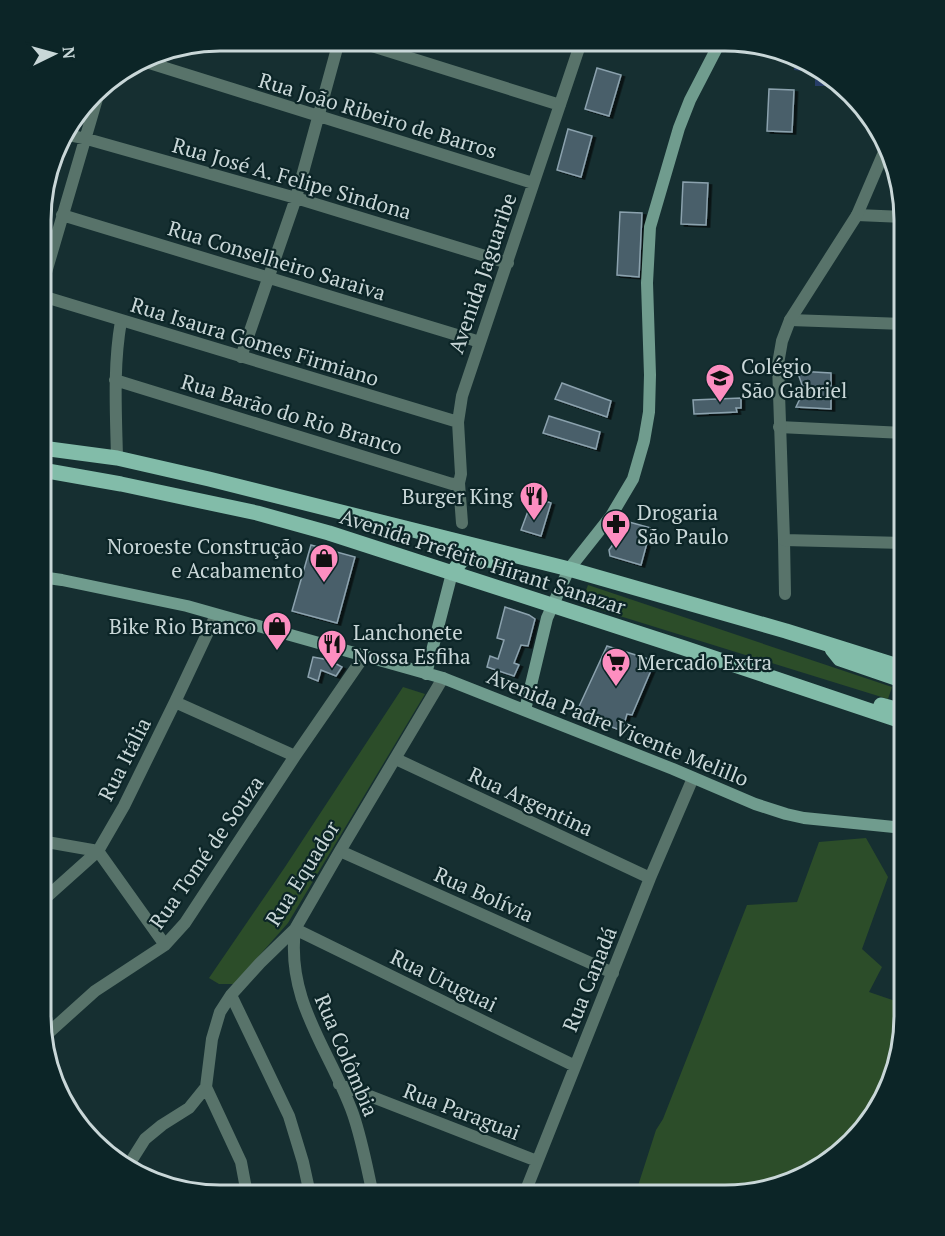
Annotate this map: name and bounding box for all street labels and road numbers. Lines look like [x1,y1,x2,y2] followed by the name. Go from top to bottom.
[255,65,501,165] street label: Rua João Ribeiro de Barros
[169,130,415,226] street label: Rua José A. Felipe Sindona
[441,189,523,357] street label: Avenida Jaguaribe
[165,214,390,307] street label: Rua Conselheiro Saraiva
[128,290,382,392] street label: Rua Isaura Gomes Firmiano
[178,367,406,461] street label: Rua Barão do Rio Branco
[337,502,629,620] street label: Avenida Prefeito Hirant Sanazar
[483,662,753,792] street label: Avenida Padre Vicente Melillo
[91,712,157,806] street label: Rua Itália
[464,760,598,842] street label: Rua Argentina
[143,769,270,934] street label: Rua Tomé de Souza
[259,815,345,931] street label: Rua Equador
[430,860,538,928] street label: Rua Bolívia
[555,922,623,1036] street label: Rua Canadá
[386,942,502,1018] street label: Rua Uruguai
[309,990,385,1121] street label: Rua Colômbia
[400,1076,524,1146] street label: Rua Paraguai

